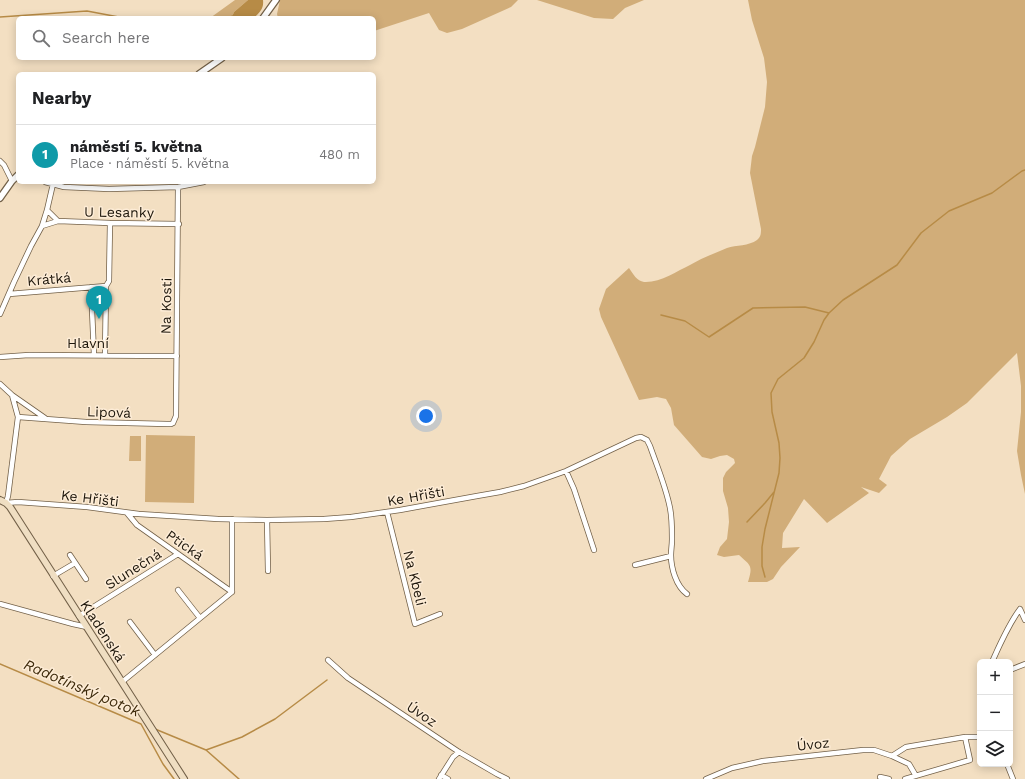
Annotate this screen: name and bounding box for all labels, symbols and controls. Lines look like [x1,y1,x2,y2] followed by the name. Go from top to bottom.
[16,16,376,60] search box
[30,27,52,49] icon: search
[62,29,150,47] text: Search here
[32,88,91,108] text: Nearby
[70,138,202,156] text: náměstí 5. května
[42,147,48,162] text: 1
[319,147,360,162] text: 480 m
[70,156,229,171] text: Place · náměstí 5. května
[84,203,155,221] street label: U Lesanky
[26,269,72,289] street label: Krátká
[158,278,174,334] street label: Na Kosti
[86,286,112,319] pin: 1
[67,335,109,351] street label: Hlavní
[87,403,131,421] street label: Lipová
[416,406,436,426] your location
[386,483,446,509] street label: Ke Hřišti
[60,487,120,509] street label: Ke Hřišti
[163,526,207,564] street label: Ptická
[102,545,164,592] street label: Slunečná
[400,549,430,607] street label: Na Kbeli
[77,597,129,665] street label: Kladenská
[21,655,143,721] water label: Radotínský potok
[977,659,1013,767] map controls
[977,659,1013,695] button: +
[977,695,1013,731] button: −
[404,698,440,730] street label: Úvoz
[977,731,1013,767] button: layers
[796,734,830,754] street label: Úvoz

